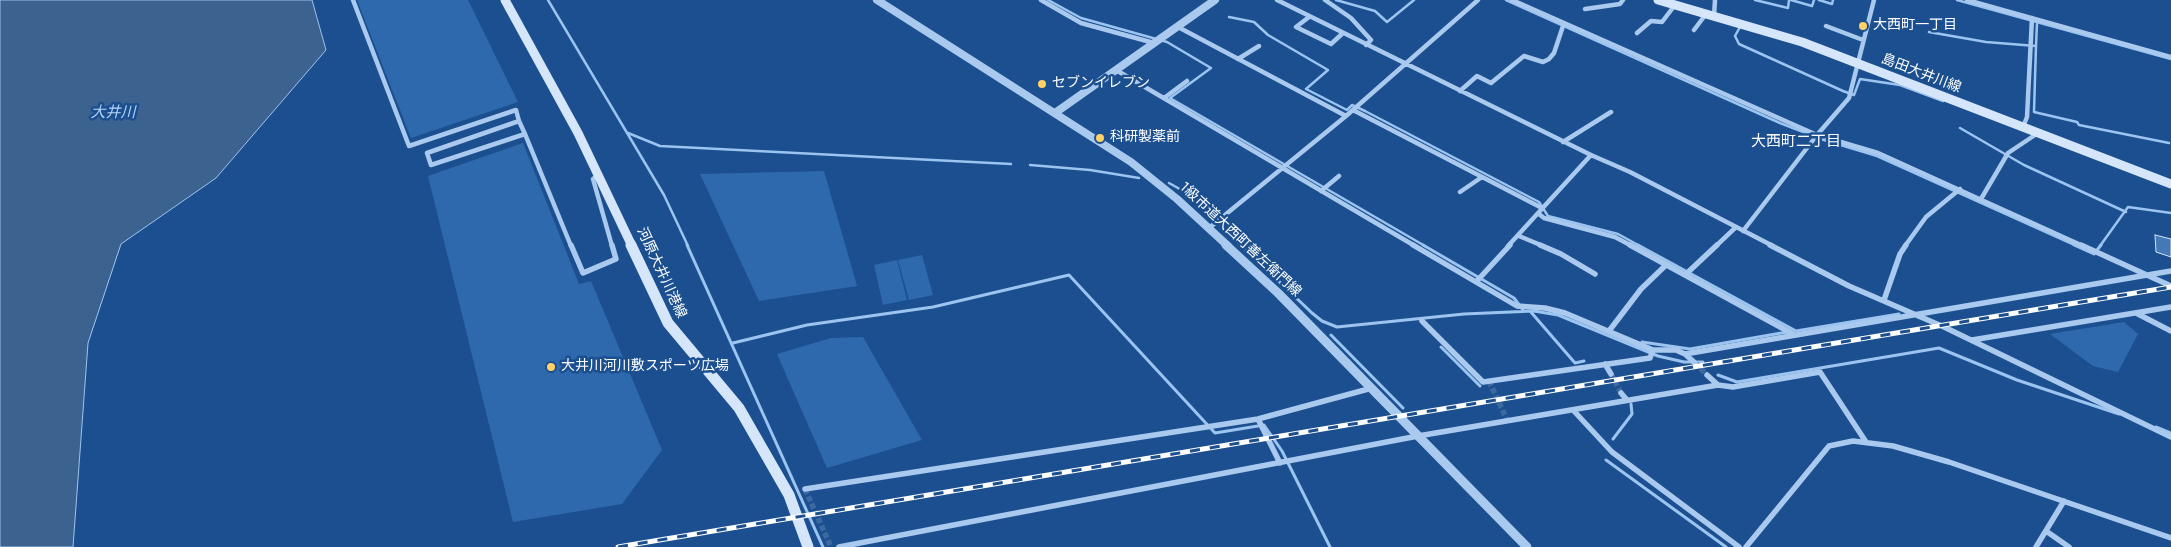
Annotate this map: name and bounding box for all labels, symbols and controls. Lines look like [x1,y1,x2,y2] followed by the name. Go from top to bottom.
[1873,18,1957,34] place label: 大西町一丁目
[1857,20,1869,32] marker: 大西町一丁目
[1879,51,1963,97] street label: 島田大井川線
[1052,76,1150,92] place label: セブンイレブン
[1036,78,1048,90] marker: セブンイレブン
[91,104,135,122] water label: 大井川
[1110,130,1180,146] place label: 科研製薬前
[1094,132,1106,144] marker: 科研製薬前
[1751,133,1841,151] district label: 大西町二丁目
[1176,179,1304,301] street label: 1級市道大西町善左衛門線
[633,225,689,321] street label: 河原大井川港線
[561,359,729,375] place label: 大井川河川敷スポーツ広場
[545,361,557,373] marker: 大井川河川敷スポーツ広場

